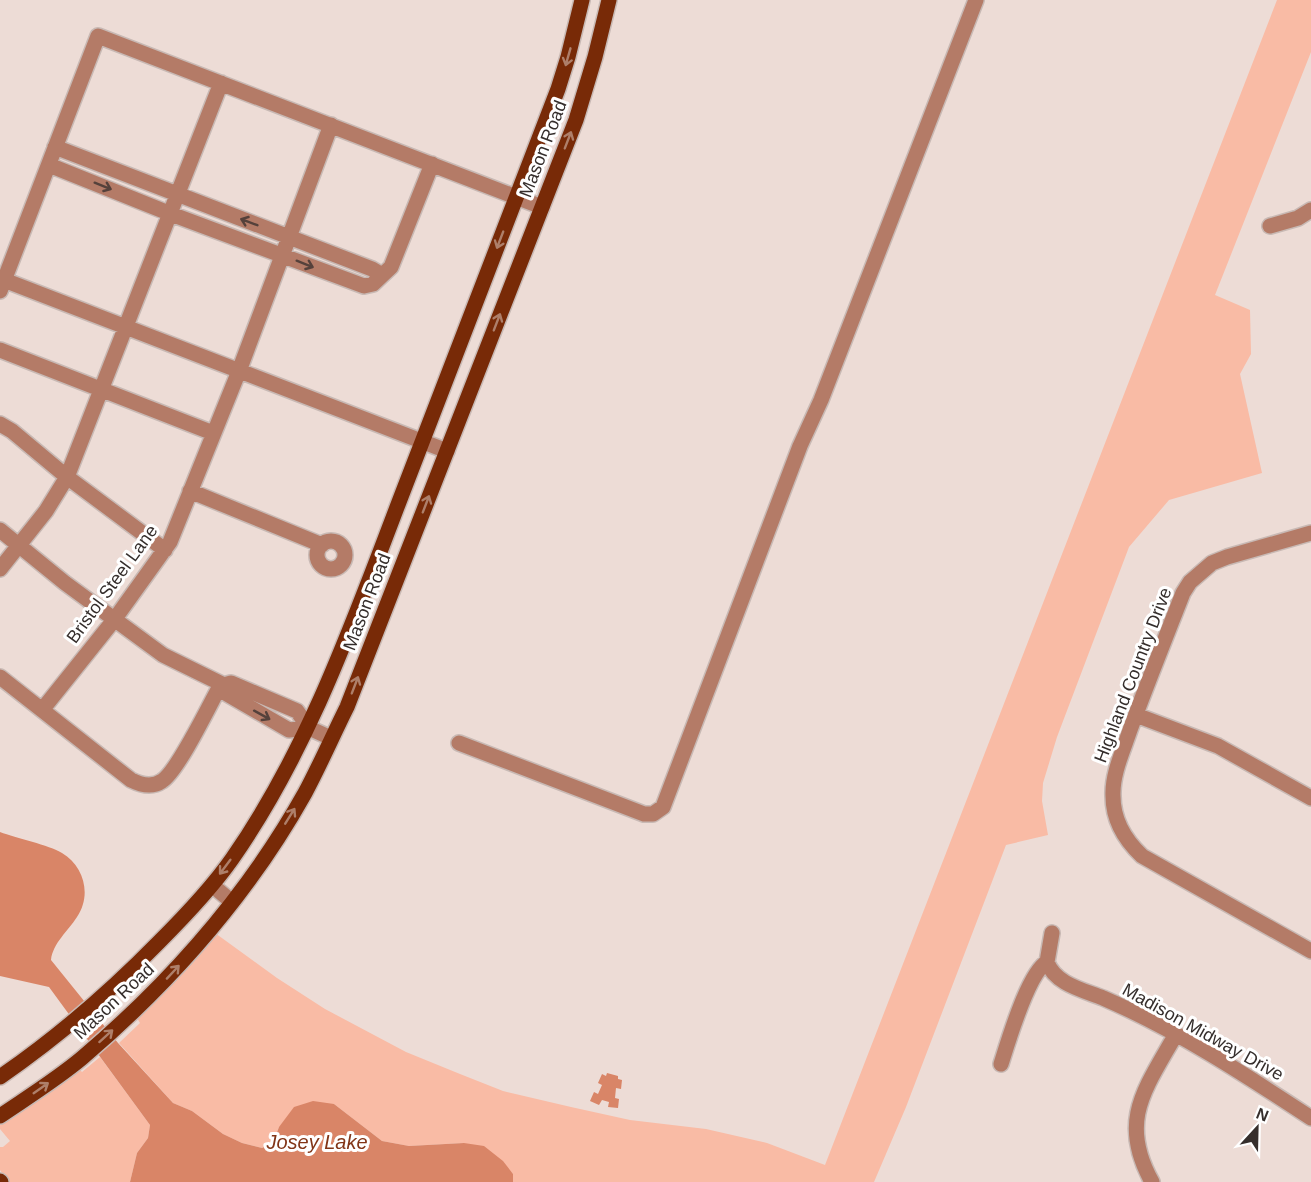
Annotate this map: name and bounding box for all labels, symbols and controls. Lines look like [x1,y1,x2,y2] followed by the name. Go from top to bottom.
[562,47,573,66] one-way arrow
[515,98,571,200] street label: Mason Road
[563,131,574,150] one-way arrow
[93,181,112,192] one-way arrow
[241,216,259,227] one-way arrow
[494,230,505,248] one-way arrow
[295,259,313,270] one-way arrow
[492,313,503,332] one-way arrow
[422,495,433,513] one-way arrow
[62,521,162,647] street label: Bristol Steel Lane
[339,551,395,653] street label: Mason Road
[1090,585,1176,765] street label: Highland Country Drive
[351,676,362,695] one-way arrow
[254,709,271,721] one-way arrow
[285,808,297,825] one-way arrow
[219,859,232,875] one-way arrow
[70,959,158,1043] street label: Mason Road
[166,964,180,979] one-way arrow
[1119,979,1287,1085] street label: Madison Midway Drive
[98,1029,113,1043] one-way arrow
[32,1082,48,1094] one-way arrow
[1227,1098,1287,1158] north arrow
[1254,1105,1271,1125] text: N
[265,1131,368,1153] water label: Josey Lake

